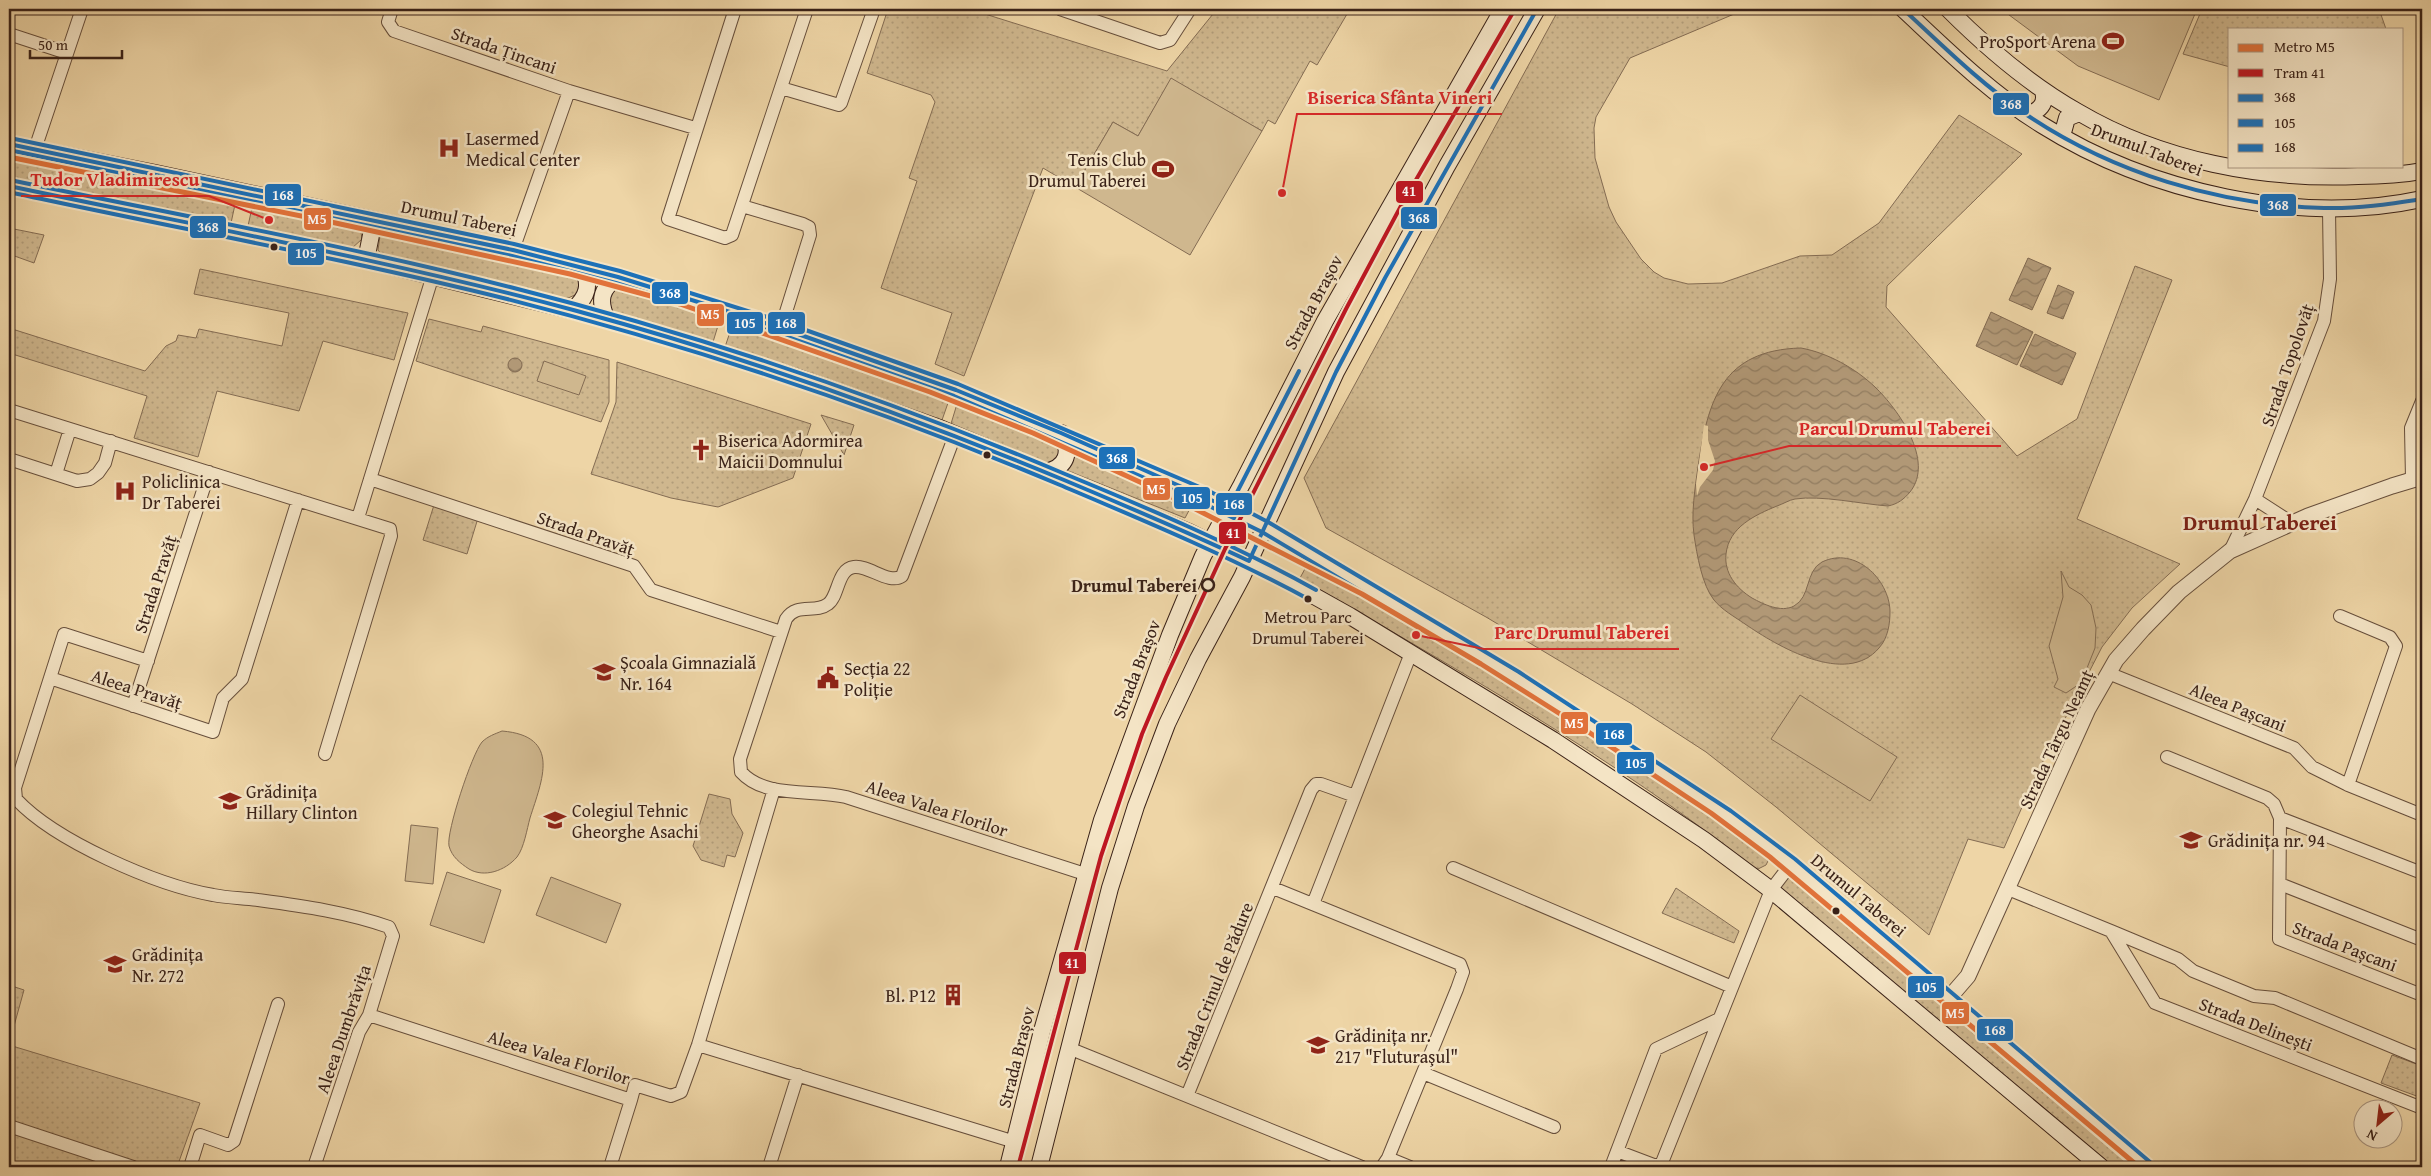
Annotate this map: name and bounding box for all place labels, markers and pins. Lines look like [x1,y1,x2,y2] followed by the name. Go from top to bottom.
[1979,28,2096,55] place label: ProSport Arena
[2100,28,2126,54] sports icon: ProSport Arena
[1297,80,1502,114] callout: Biserica Sfânta Vineri
[466,125,581,173] place label: Lasermed Medical Center
[436,135,462,161] hospital icon: Lasermed Medical Center
[1028,146,1146,194] place label: Tenis Club Drumul Taberei
[1150,156,1176,182] sports icon: Tenis Club Drumul Taberei
[21,162,209,196] callout: Tudor Vladimirescu
[269,242,279,252] unlabelled marker
[1789,412,2001,446] callout: Parcul Drumul Taberei
[718,427,863,475] place label: Biserica Adormirea Maicii Domnului
[688,437,714,463] church icon: Biserica Adormirea Maicii Domnului
[982,450,992,460] unlabelled marker
[142,468,221,516] place label: Policlinica Dr Taberei
[112,478,138,504] hospital icon: Policlinica Dr Taberei
[1071,572,1197,599] place label: Drumul Taberei
[1201,578,1215,592] marker: Drumul Taberei
[1303,594,1313,604] marker: Metrou Parc Drumul Taberei
[1252,604,1364,650] place label: Metrou Parc Drumul Taberei
[1484,615,1679,649] callout: Parc Drumul Taberei
[620,649,756,697] place label: Școala Gimnazială Nr. 164
[844,655,910,703] place label: Secția 22 Poliție
[591,659,617,685] school or university icon: Școala Gimnazială Nr. 164
[815,665,841,691] public building icon: Secția 22 Poliție
[246,778,358,826] place label: Grădinița Hillary Clinton
[217,788,243,814] school or university icon: Grădinița Hillary Clinton
[572,797,699,845] place label: Colegiul Tehnic Gheorghe Asachi
[542,807,568,833] school or university icon: Colegiul Tehnic Gheorghe Asachi
[2178,827,2204,853] school or university icon: Grădinița nr. 94
[2208,827,2325,854] place label: Grădinița nr. 94
[1831,906,1841,916] unlabelled marker
[132,941,204,989] place label: Grădinița Nr. 272
[102,951,128,977] school or university icon: Grădinița Nr. 272
[885,982,936,1009] place label: Bl. P12
[940,982,966,1008] building icon: Bl. P12
[1335,1022,1458,1070] place label: Grădinița nr. 217 "Fluturaşul"
[1305,1032,1331,1058] school or university icon: Grădinița nr. 217 "Fluturaşul"

